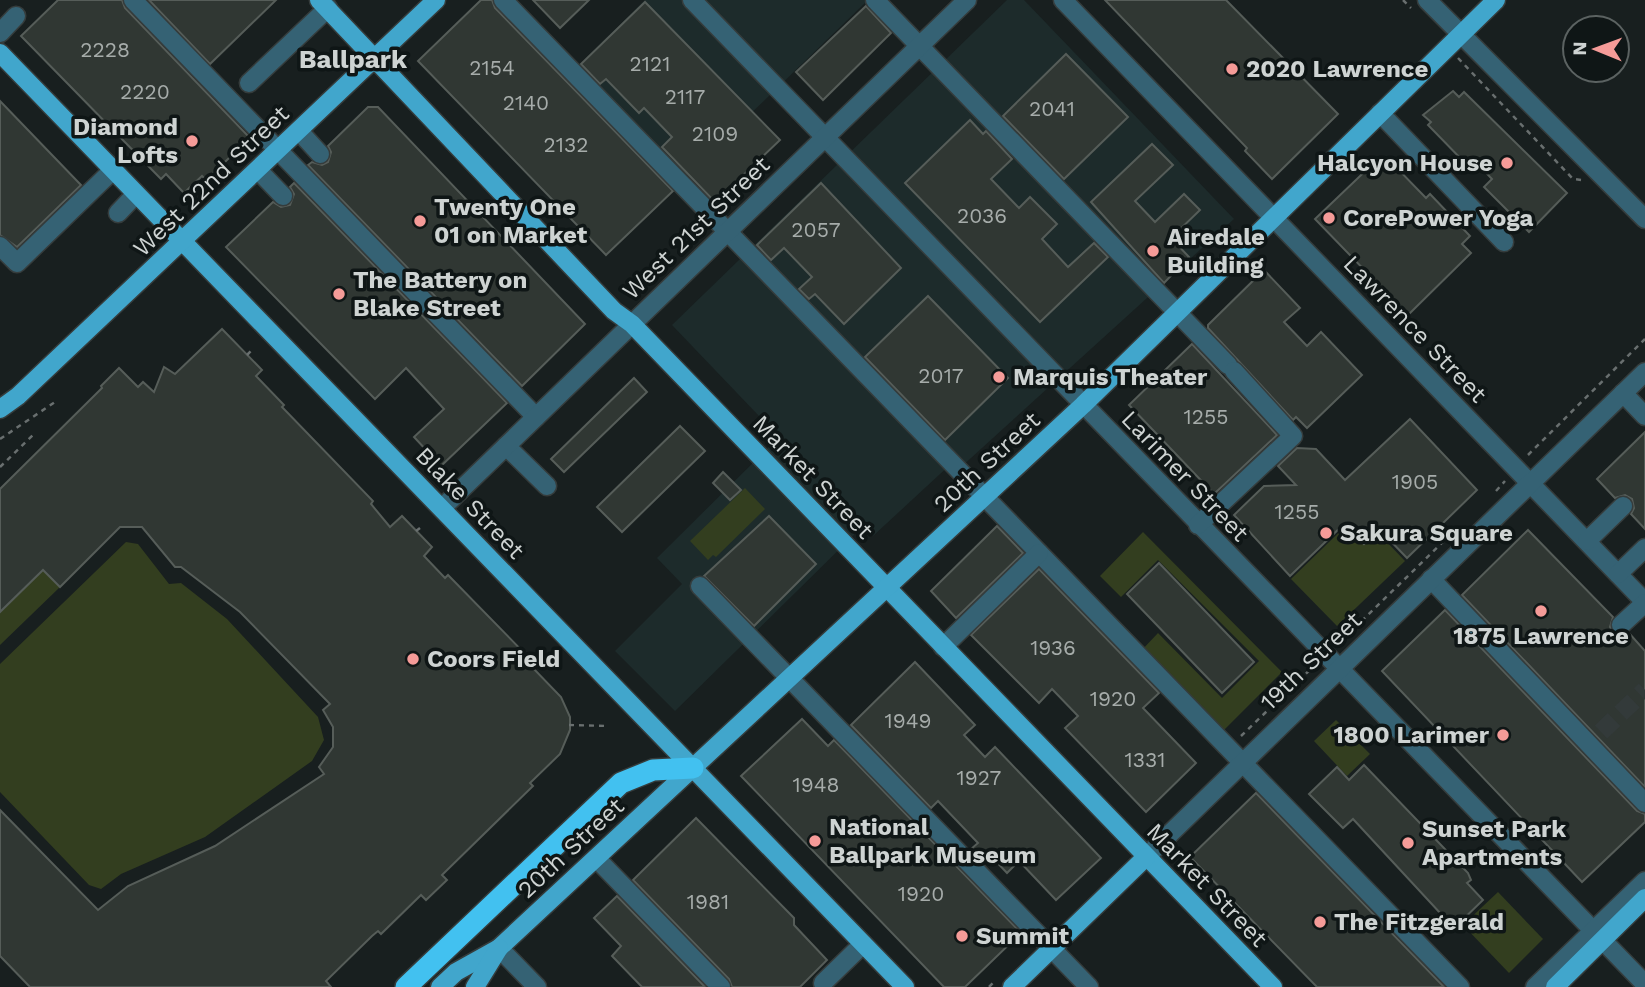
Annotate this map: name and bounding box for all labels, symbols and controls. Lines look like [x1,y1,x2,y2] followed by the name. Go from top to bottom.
[1561,14,1631,84] north arrow
[80,37,130,62] house number: 2228
[1568,41,1591,56] text: N
[299,44,408,74] district label: Ballpark
[630,51,670,76] house number: 2121
[469,55,515,80] house number: 2154
[1246,55,1428,83] place label: 2020 Lawrence
[1224,61,1240,77] marker: 2020 Lawrence
[120,79,170,104] house number: 2220
[665,84,705,109] house number: 2117
[503,90,549,115] house number: 2140
[1029,96,1075,121] house number: 2041
[127,100,295,262] street label: West 22nd Street
[73,113,178,169] place label: Diamond Lofts
[692,121,738,146] house number: 2109
[544,132,588,157] house number: 2132
[184,133,200,149] marker: Diamond Lofts
[1317,149,1493,177] place label: Halcyon House
[617,151,775,305] street label: West 21st Street
[1499,155,1515,171] marker: Halcyon House
[434,193,588,249] place label: Twenty One 01 on Market
[957,203,1007,228] house number: 2036
[1343,204,1534,232] place label: CorePower Yoga
[1321,210,1337,226] marker: CorePower Yoga
[412,213,428,229] marker: Twenty One 01 on Market
[791,217,841,242] house number: 2057
[1167,223,1265,279] place label: Airedale Building
[1145,243,1161,259] marker: Airedale Building
[1338,250,1492,408] street label: Lawrence Street
[353,266,527,322] place label: The Battery on Blake Street
[331,286,347,302] marker: The Battery on Blake Street
[918,363,964,388] house number: 2017
[1013,363,1208,391] place label: Marquis Theater
[991,369,1007,385] marker: Marquis Theater
[1184,404,1228,429] house number: 1255
[1116,405,1254,547] street label: Larimer Street
[928,406,1046,518] street label: 20th Street
[747,409,879,545] street label: Market Street
[410,441,530,565] street label: Blake Street
[1392,469,1438,494] house number: 1905
[1275,499,1319,524] house number: 1255
[1340,519,1513,547] place label: Sakura Square
[1318,525,1334,541] marker: Sakura Square
[1533,603,1549,619] marker: 1875 Lawrence
[1255,606,1367,716] street label: 19th Street
[1453,622,1629,650] place label: 1875 Lawrence
[1030,635,1076,660] house number: 1936
[427,645,560,673] place label: Coors Field
[405,651,421,667] marker: Coors Field
[1090,686,1136,711] house number: 1920
[885,708,931,733] house number: 1949
[1333,721,1490,749] place label: 1800 Larimer
[1495,727,1511,743] marker: 1800 Larimer
[1125,747,1165,772] house number: 1331
[957,765,1002,790] house number: 1927
[793,772,839,797] house number: 1948
[512,792,630,904] street label: 20th Street
[829,813,1036,869] place label: National Ballpark Museum
[1422,815,1566,871] place label: Sunset Park Apartments
[1141,817,1273,953] street label: Market Street
[807,833,823,849] marker: National Ballpark Museum
[1400,835,1416,851] marker: Sunset Park Apartments
[898,881,944,906] house number: 1920
[687,889,729,914] house number: 1981
[1334,908,1504,936] place label: The Fitzgerald
[1312,914,1328,930] marker: The Fitzgerald
[976,922,1069,950] place label: Summit
[954,928,970,944] marker: Summit

